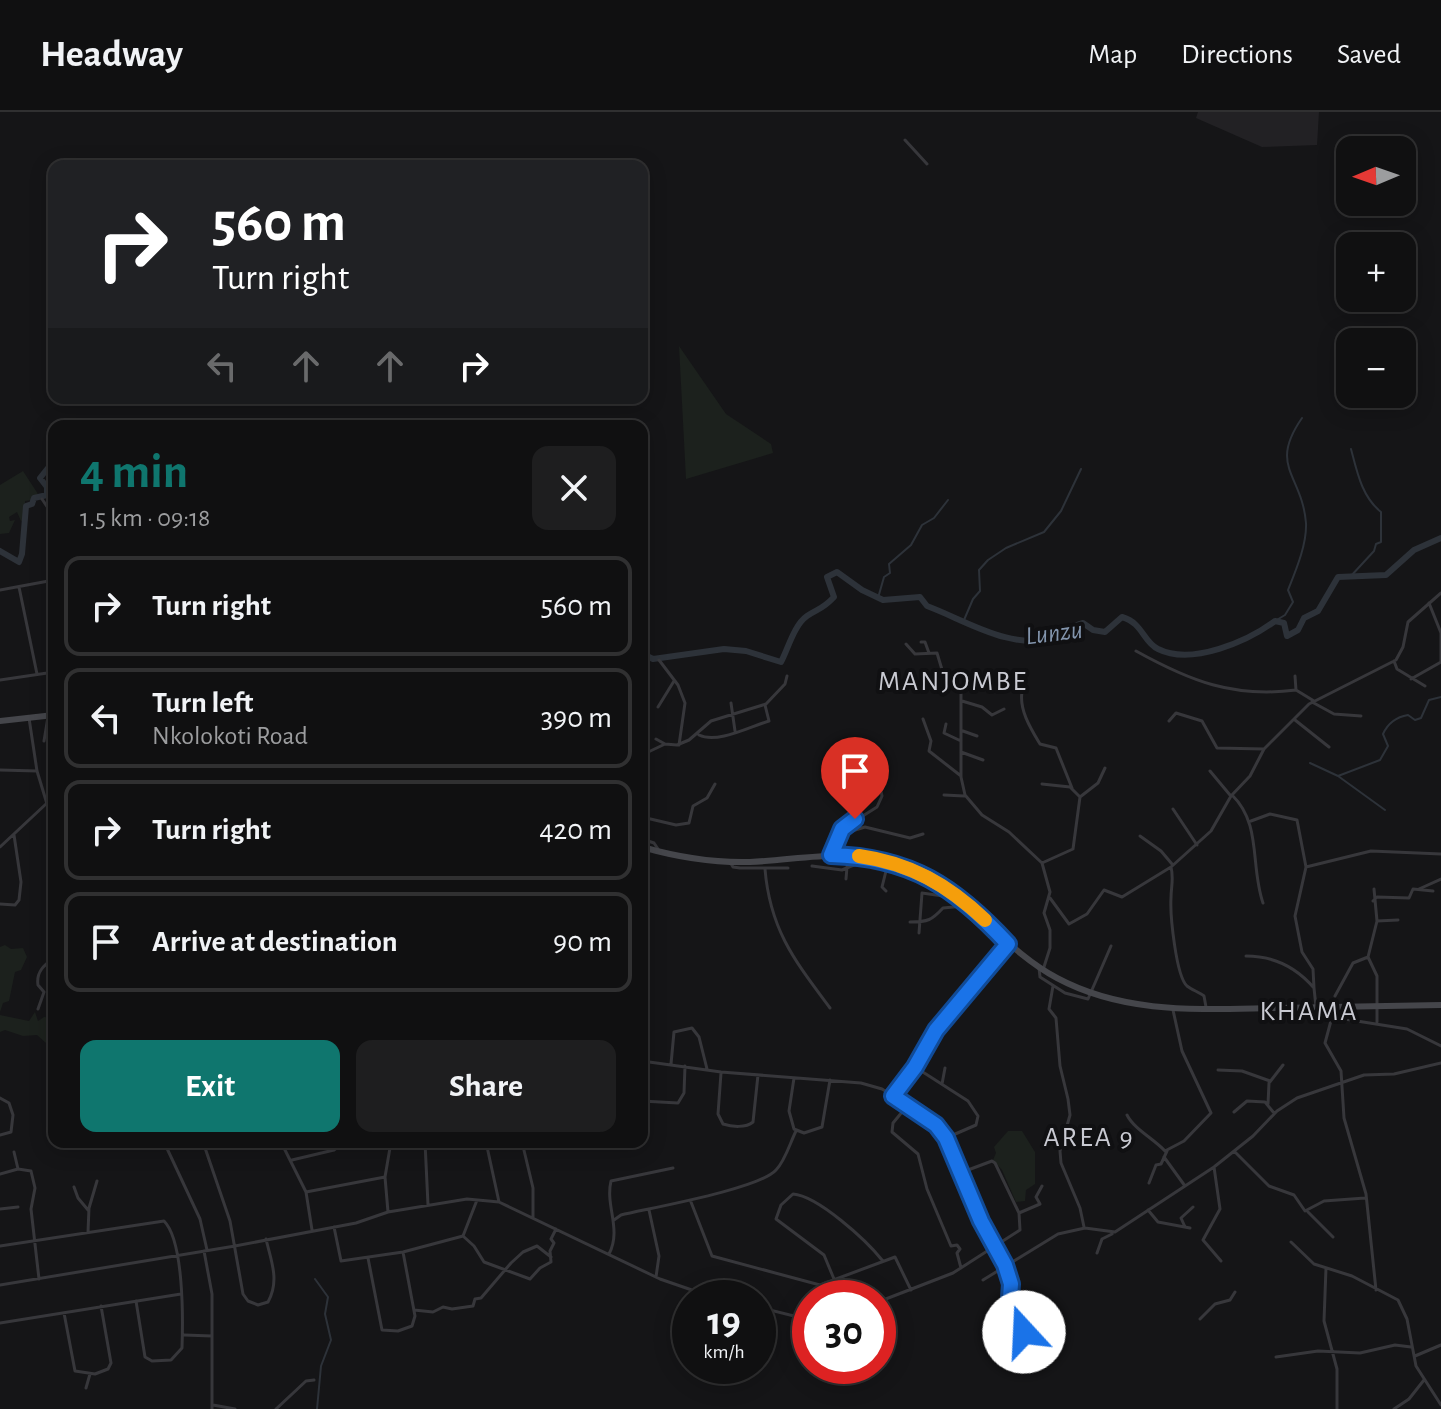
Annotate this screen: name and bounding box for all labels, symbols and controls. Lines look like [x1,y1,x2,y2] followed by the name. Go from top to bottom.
[40,36,183,74] text: Headway
[1088,41,1137,69] text: Map
[1181,41,1293,69] text: Directions
[1337,41,1401,69] text: Saved
[1336,136,1416,216] north arrow
[1336,136,1416,408] map controls
[80,192,184,296] icon: right
[212,195,346,251] text: 560 m
[1336,232,1416,312] button: +
[212,260,349,296] text: Turn right
[1336,328,1416,408] button: −
[200,344,244,388] icon: left
[284,344,328,388] icon: ahead
[368,344,412,388] icon: ahead
[452,344,496,388] icon: right
[532,446,616,530] button: close
[80,449,188,497] text: 4 min
[80,505,210,531] text: 1.5 km · 09:18
[84,584,128,628] icon: right
[152,591,271,621] text: Turn right
[541,591,612,621] text: 560 m
[1024,617,1084,649] water label: Lunzu
[878,668,1028,696] district label: MANJOMBE
[152,688,253,718] text: Turn left
[84,696,128,740] icon: left
[541,703,612,733] text: 390 m
[152,723,308,749] text: Nkolokoti Road
[821,737,889,819] pin
[833,749,877,793] icon: arrive
[84,808,128,852] icon: right
[152,815,271,845] text: Turn right
[539,815,612,845] text: 420 m
[84,920,128,964] icon: arrive
[152,927,398,957] text: Arrive at destination
[553,927,612,957] text: 90 m
[1260,998,1358,1026] district label: KHAMA
[80,1040,340,1132] button: Exit
[356,1040,616,1132] button: Share
[1043,1124,1135,1152] district label: AREA 9
[792,1280,896,1384] speed limit sign: 30
[982,1290,1066,1374] position arrow
[707,1302,741,1342] text: 19
[703,1342,745,1362] text: km/h

